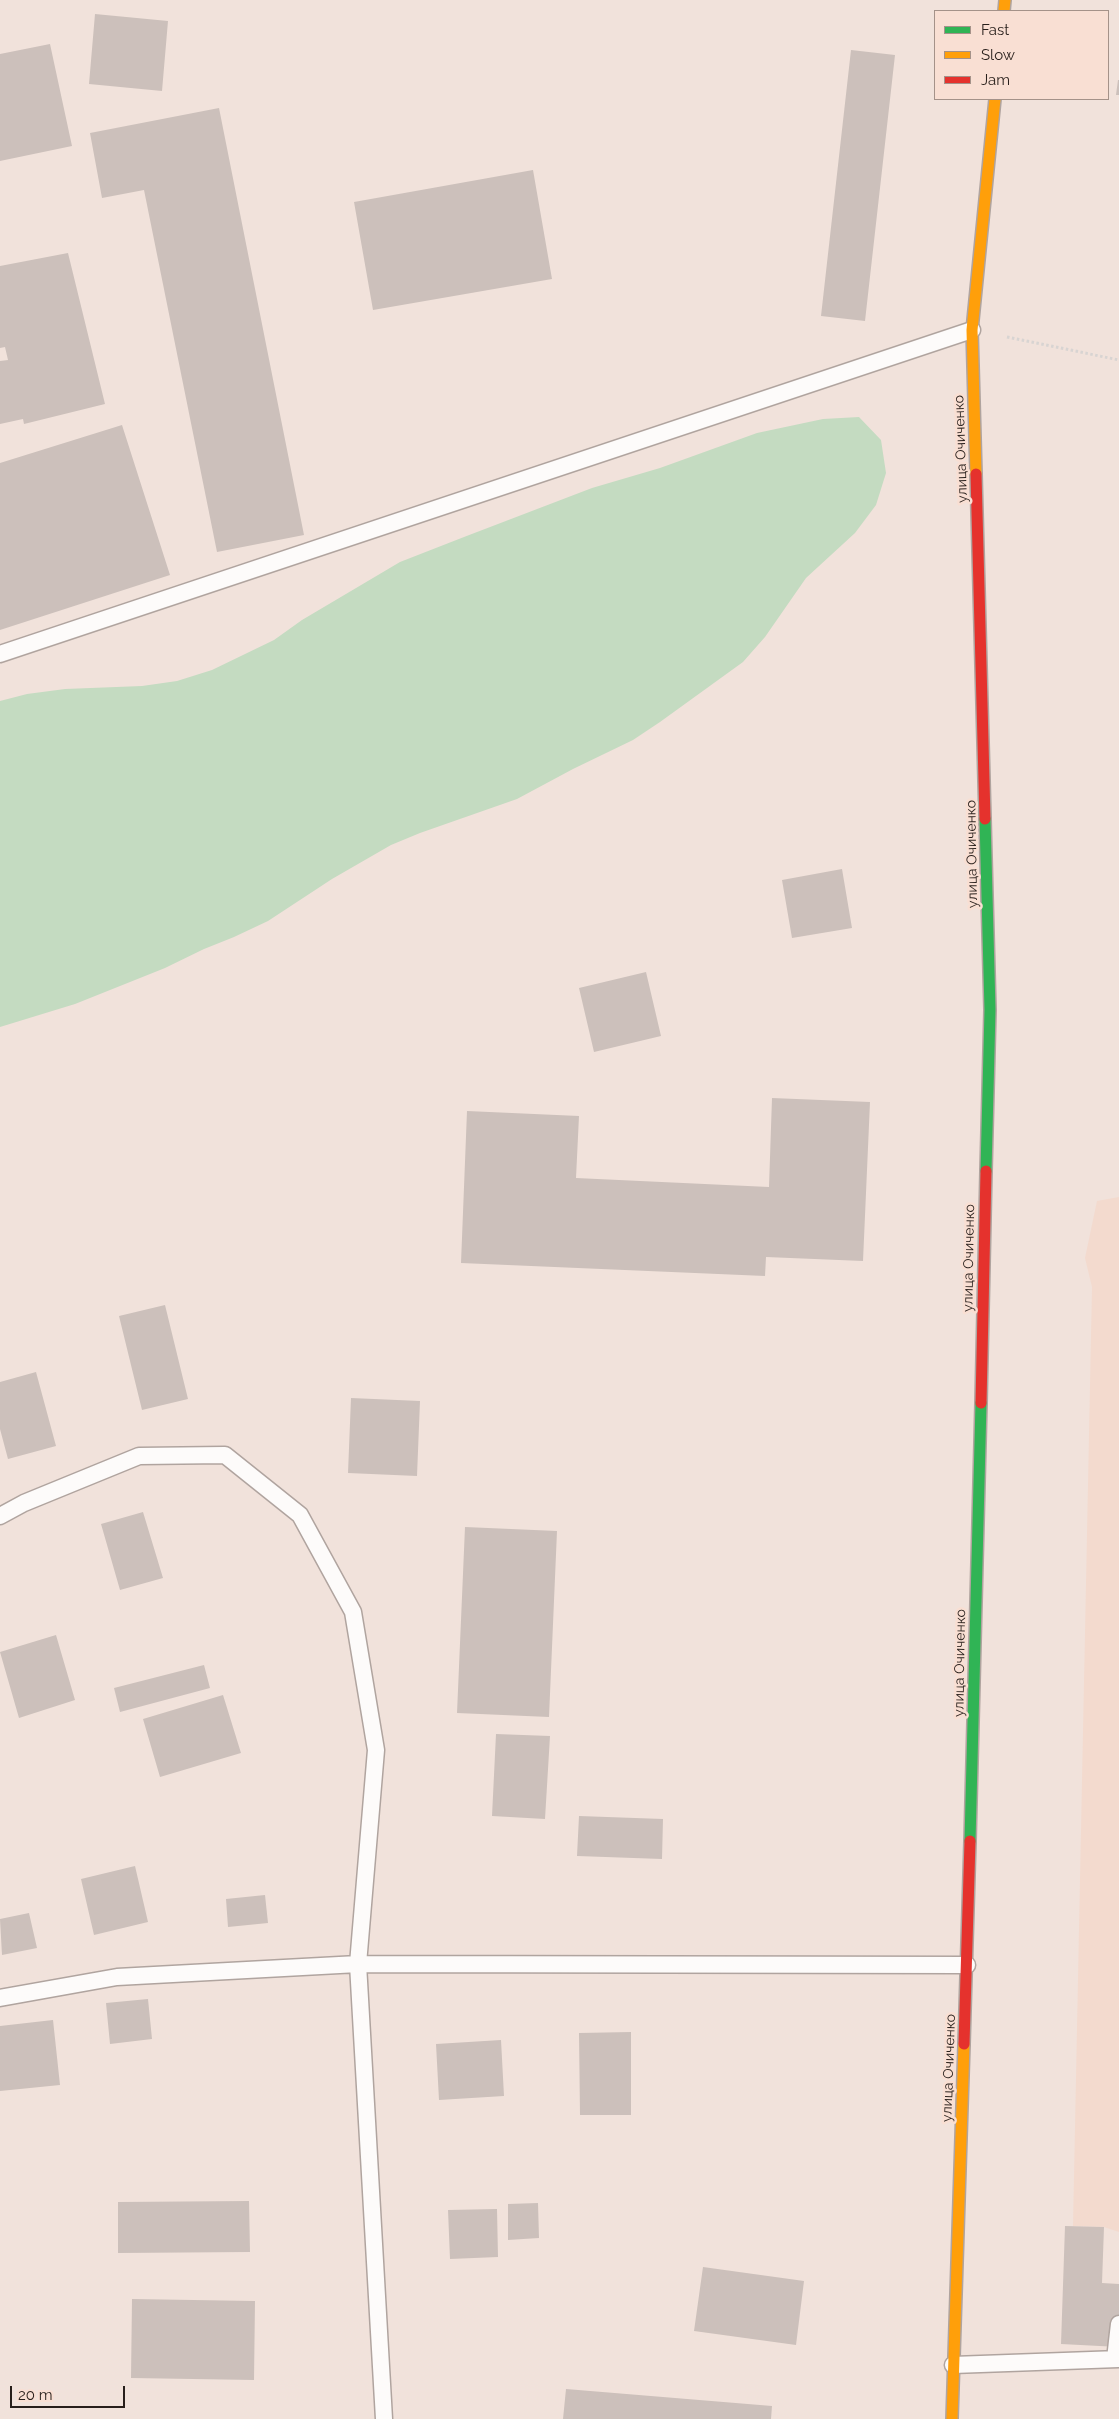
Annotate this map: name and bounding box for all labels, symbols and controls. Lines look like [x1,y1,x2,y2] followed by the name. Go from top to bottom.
[934,10,1109,100] legend
[981,21,1009,39] text: Fast
[981,46,1015,64] text: Slow
[981,71,1010,89] text: Jam
[951,395,971,503] street label: улица Очиченко
[963,800,981,908] street label: улица Очиченко
[960,1204,978,1312] street label: улица Очиченко
[951,1609,969,1717] street label: улица Очиченко
[939,2014,959,2122] street label: улица Очиченко
[12,2376,128,2408] scale bar
[18,2386,53,2404] text: 20 m

